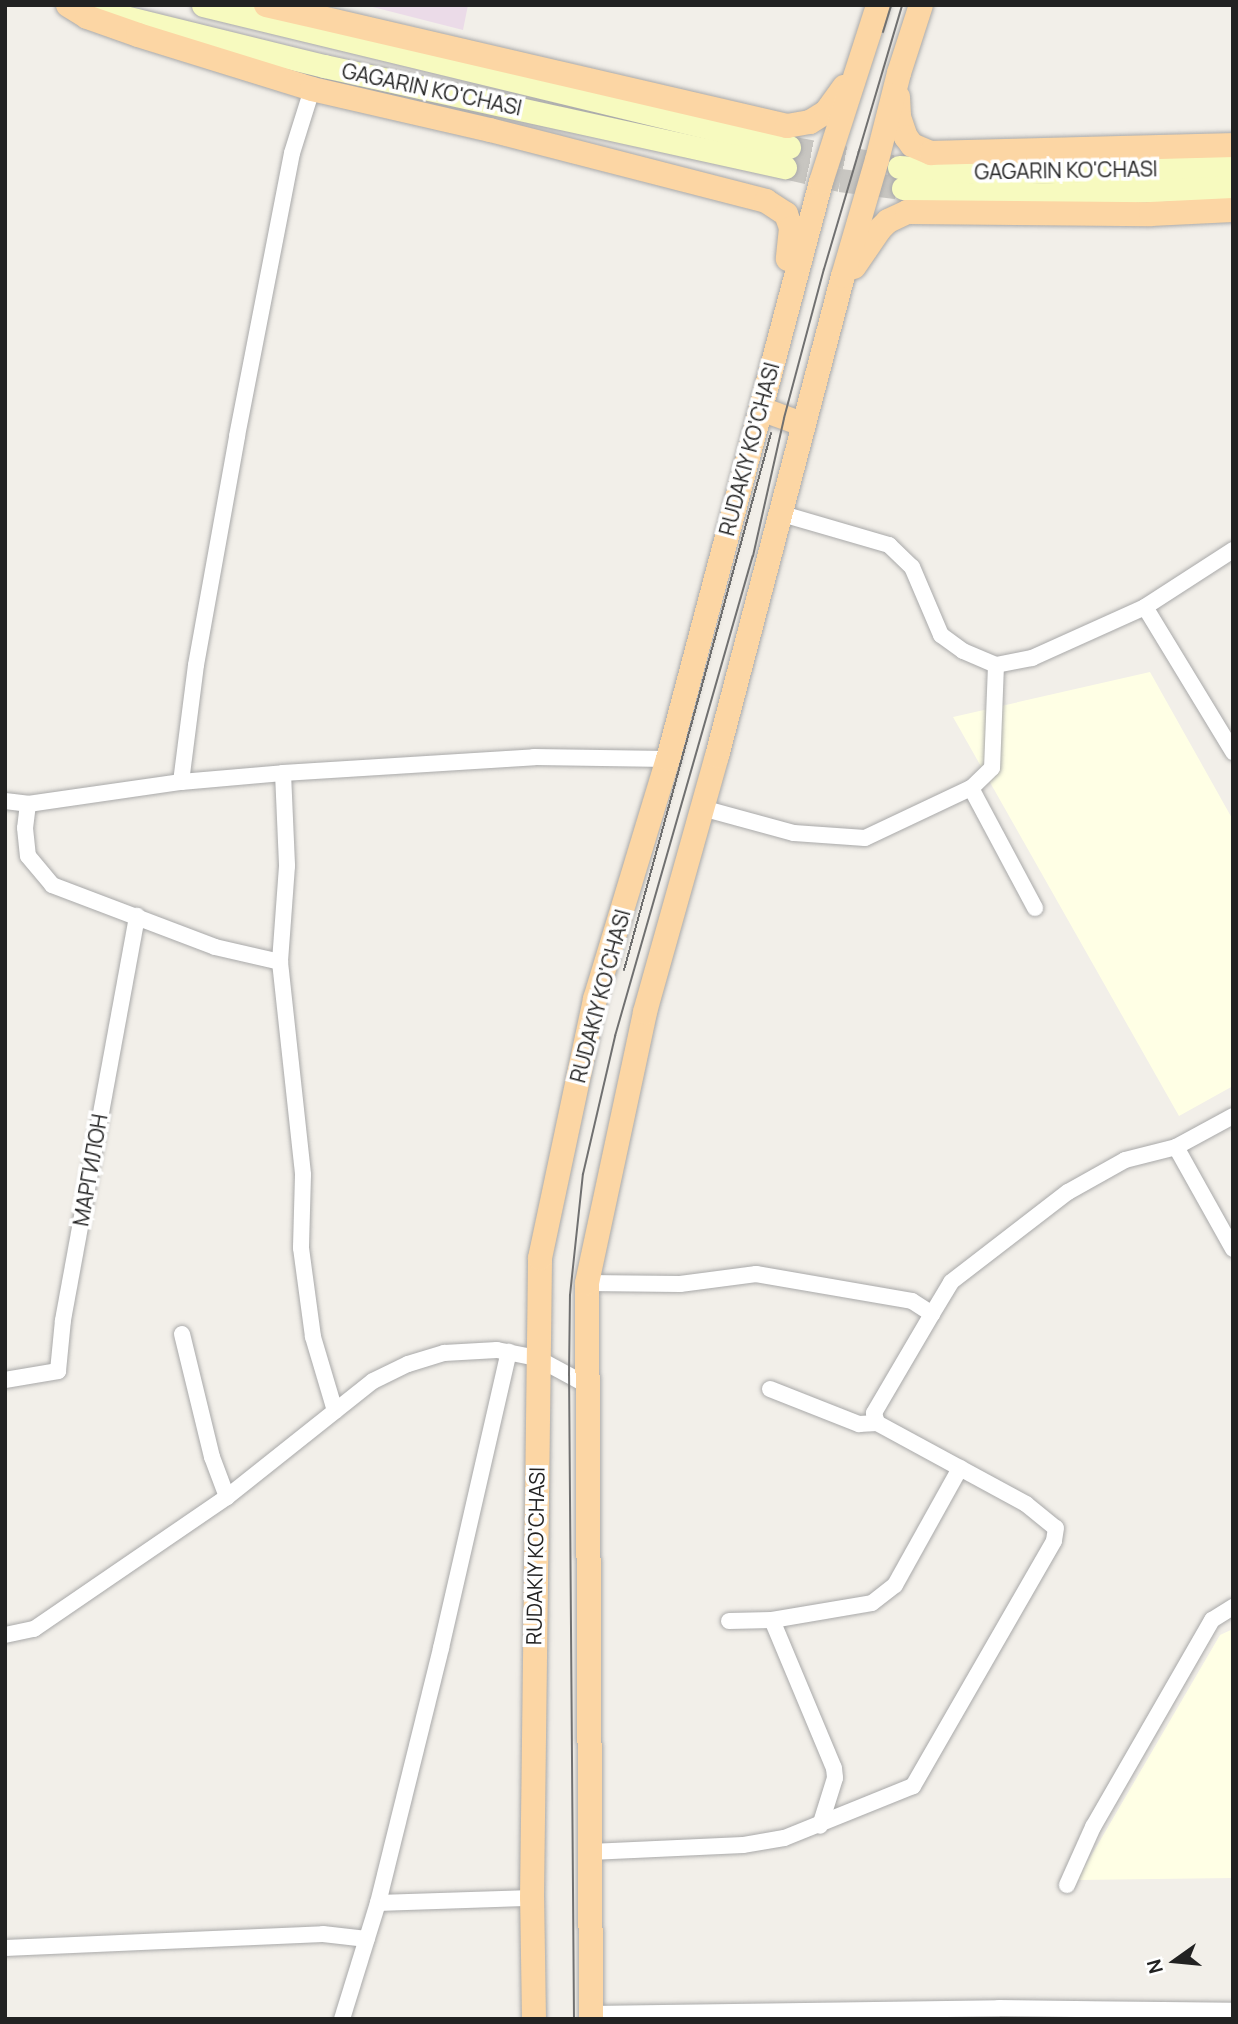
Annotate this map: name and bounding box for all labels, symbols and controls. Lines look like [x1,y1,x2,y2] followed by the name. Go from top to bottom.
[340,58,524,120] street label: GAGARIN KO'CHASI
[974,156,1158,184] street label: GAGARIN KO'CHASI
[714,359,784,539] street label: RUDAKIY KO'CHASI
[565,906,635,1086] street label: RUDAKIY KO'CHASI
[68,1112,112,1228] street label: МАРГИЛОН
[521,1466,549,1646] street label: RUDAKIY KO'CHASI
[1140,1926,1210,1996] north arrow
[1140,1956,1169,1976] text: N

